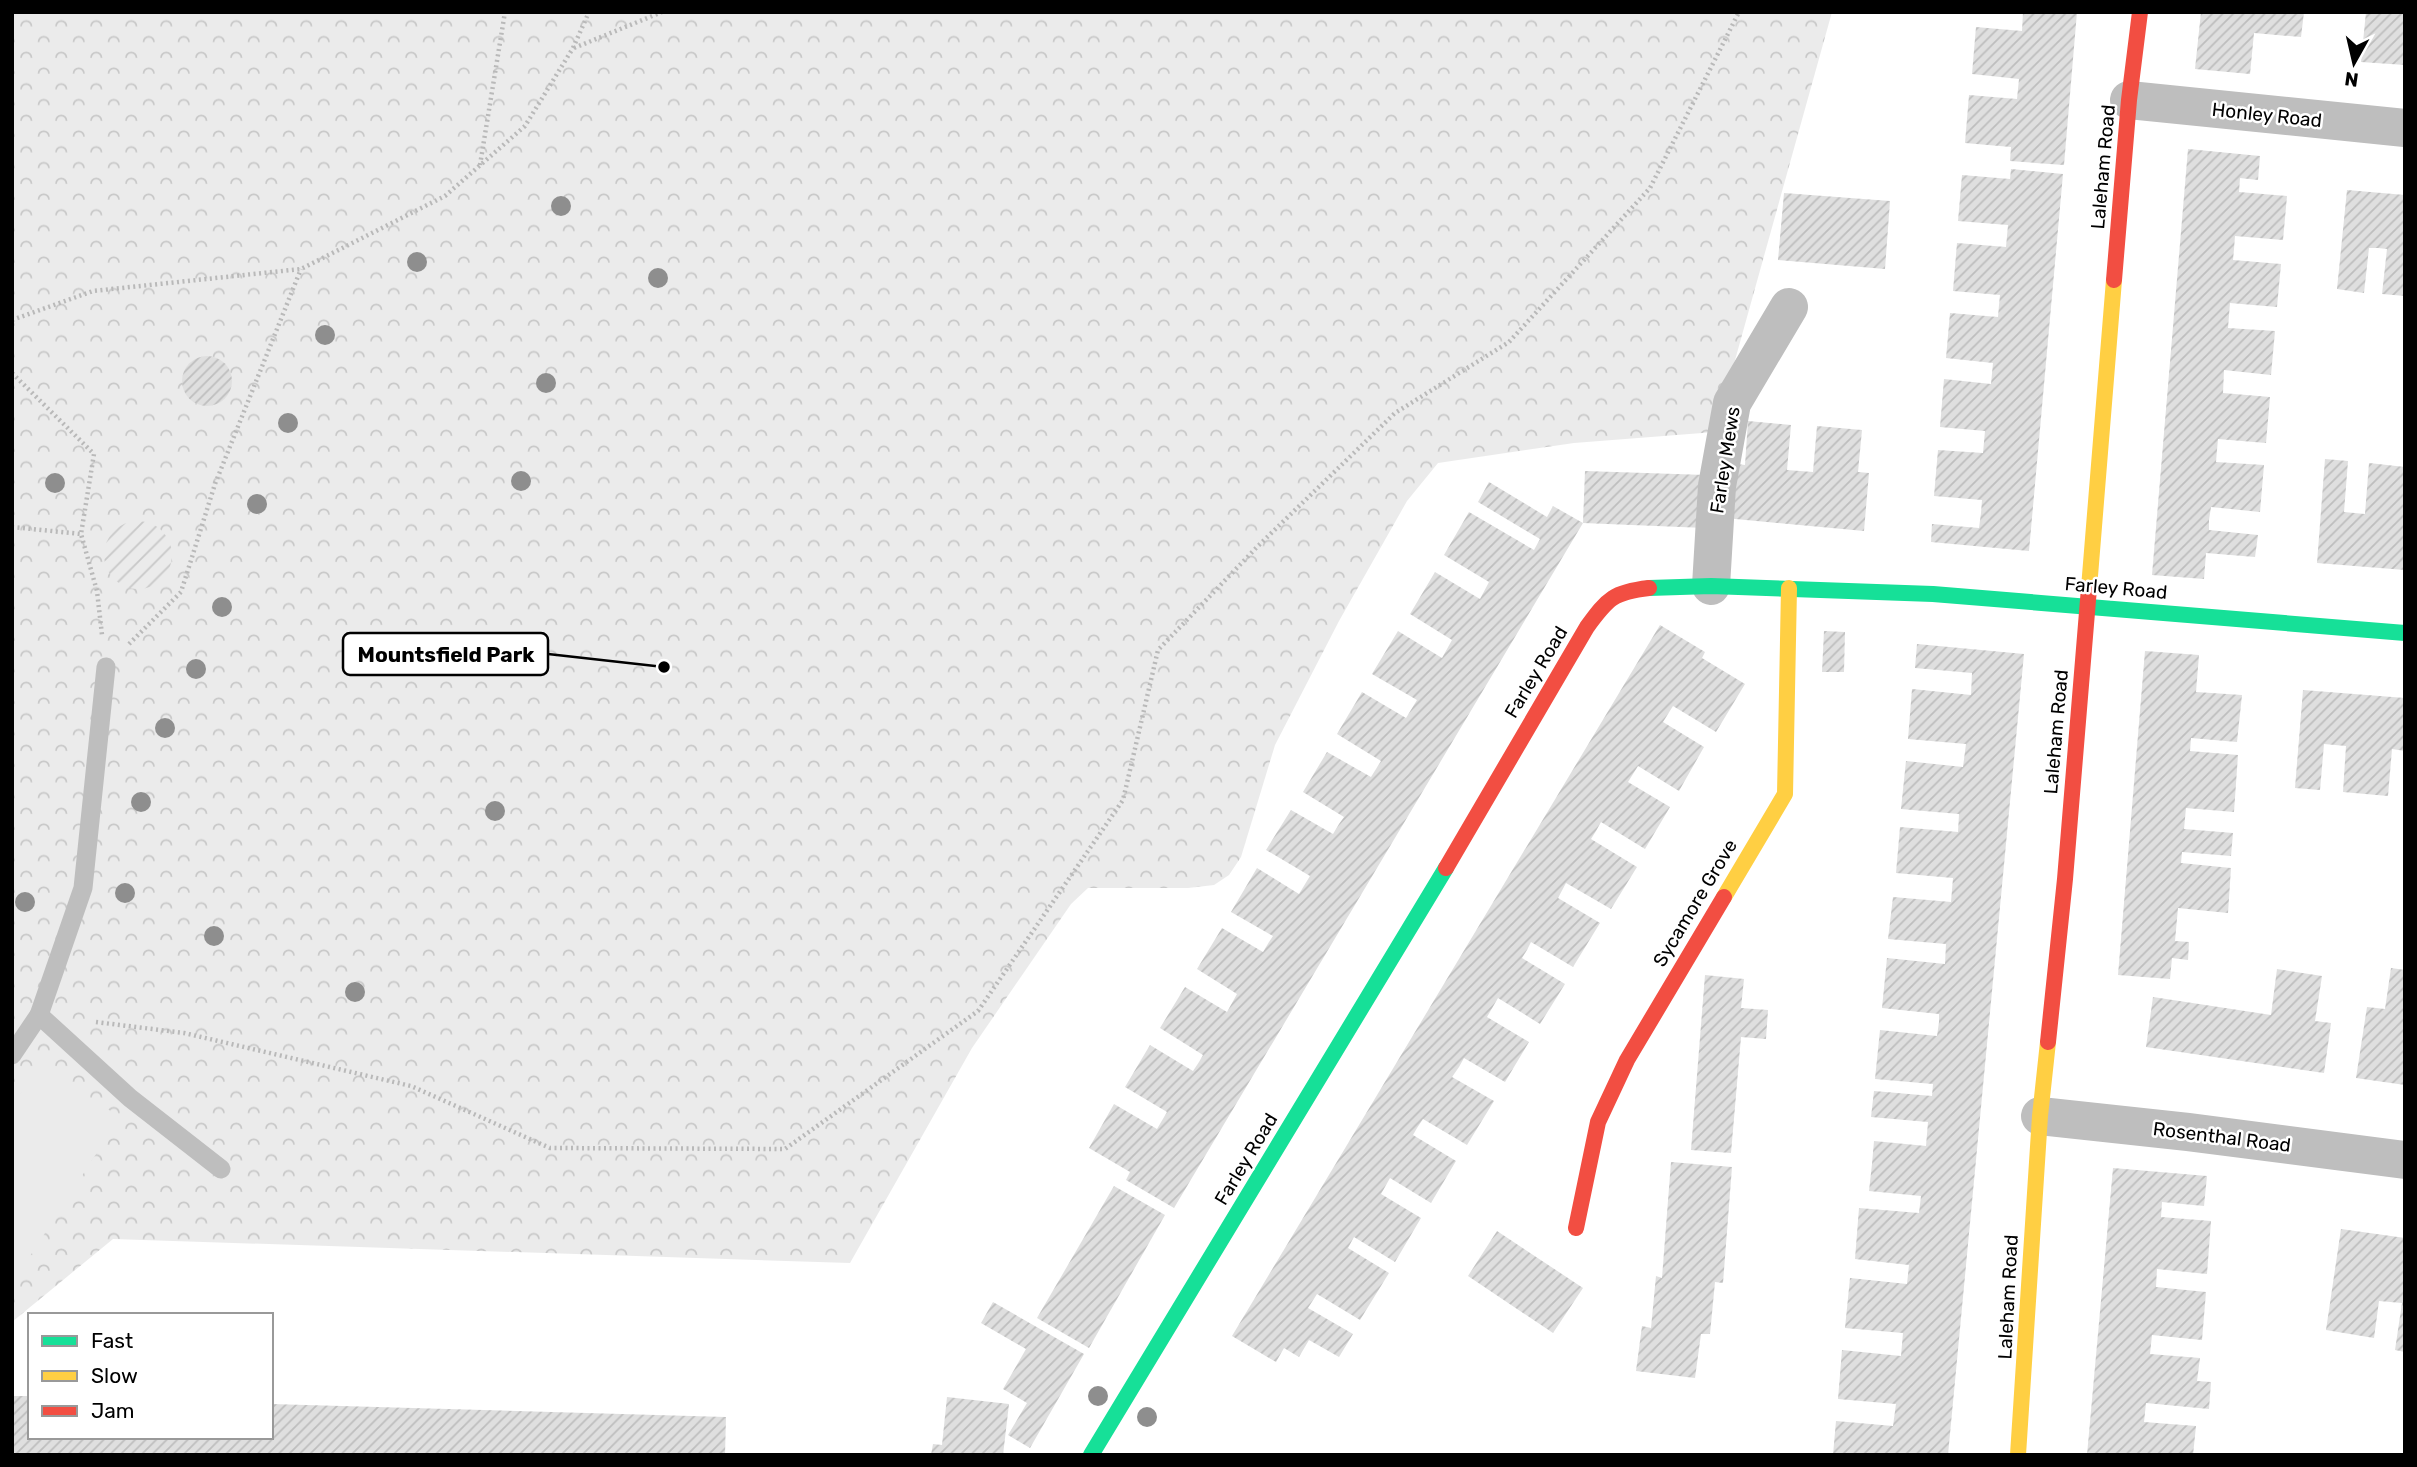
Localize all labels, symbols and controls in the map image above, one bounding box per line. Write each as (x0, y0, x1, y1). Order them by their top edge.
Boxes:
north arrow (2319, 28, 2389, 98)
text: N (2343, 67, 2360, 92)
street label: Honley Road (2211, 98, 2323, 132)
street label: Laleham Road (2086, 104, 2120, 230)
street label: Farley Mews (1705, 405, 1745, 515)
street label: Farley Road (2064, 572, 2168, 604)
street label: Farley Road (1500, 622, 1572, 722)
callout: Mountsfield Park (343, 633, 548, 675)
text: Mountsfield Park (358, 642, 535, 667)
street label: Laleham Road (2039, 669, 2073, 795)
street label: Sycamore Grove (1648, 835, 1742, 971)
street label: Farley Road (1210, 1109, 1282, 1209)
street label: Rosenthal Road (2152, 1117, 2292, 1157)
street label: Laleham Road (1993, 1234, 2023, 1360)
legend (28, 1313, 273, 1439)
text: Fast (91, 1328, 133, 1353)
text: Slow (91, 1363, 138, 1388)
text: Jam (91, 1398, 135, 1423)

